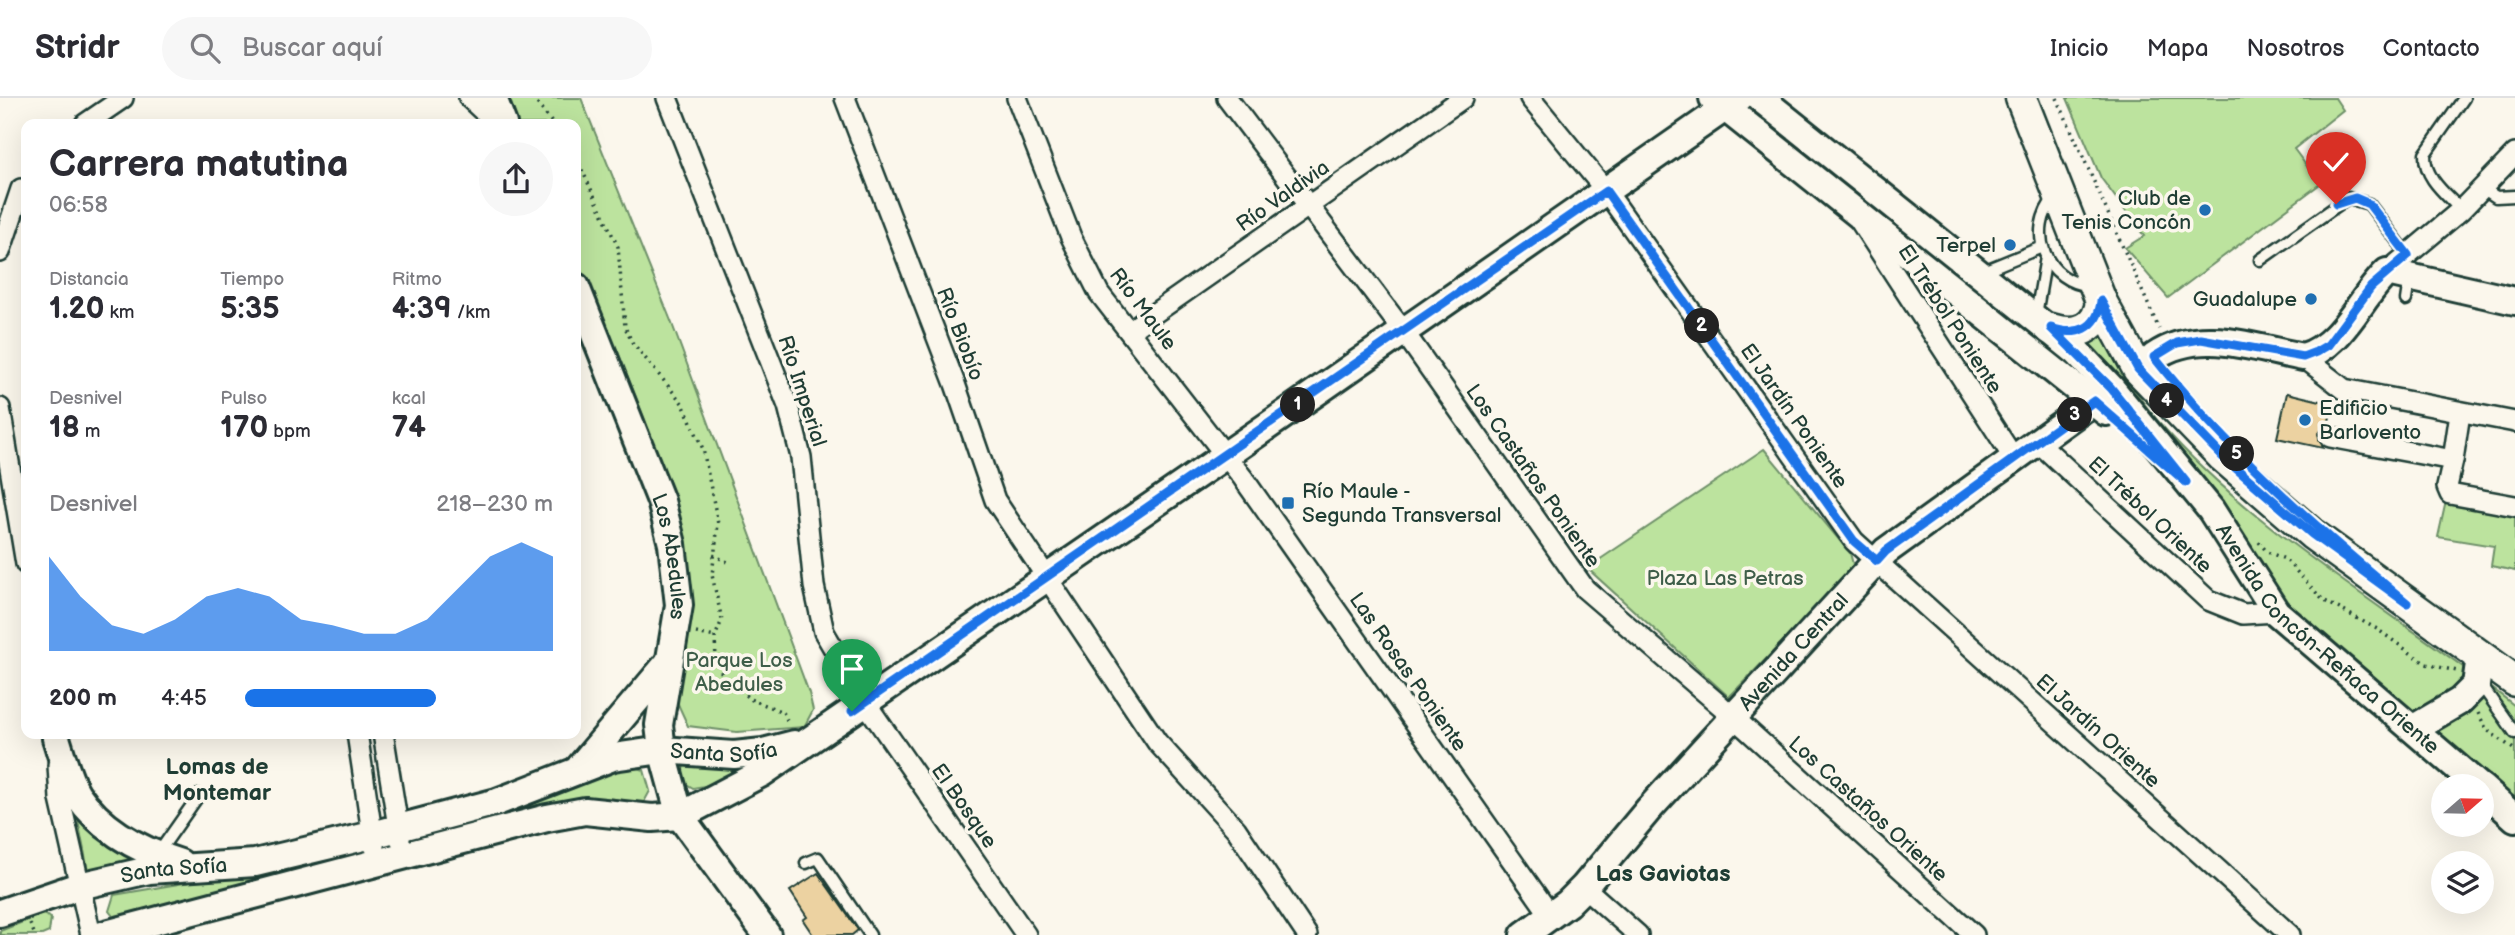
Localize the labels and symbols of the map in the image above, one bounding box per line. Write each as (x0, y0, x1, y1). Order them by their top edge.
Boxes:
pin (2306, 132, 2366, 204)
street label: Río Valdivia (1232, 155, 1334, 237)
place label: Club de Tenis Concón (2062, 186, 2191, 235)
marker: Club de Tenis Concón (2197, 202, 2213, 218)
place label: Terpel (1936, 233, 1996, 258)
marker: Terpel (2002, 237, 2018, 253)
street label: El Trébol Poniente (1892, 240, 2008, 398)
street label: Río Maule (1104, 263, 1182, 355)
street label: Río Biobío (931, 284, 989, 384)
place label: Guadalupe (2193, 287, 2297, 312)
marker: Guadalupe (2303, 291, 2319, 307)
pin: 2 (1684, 308, 1720, 344)
street label: Río Imperial (772, 332, 832, 450)
street label: El Jardín Poniente (1735, 339, 1853, 493)
street label: Los Castaños Poniente (1460, 380, 1606, 572)
pin: 4 (2150, 384, 2184, 418)
pin: 1 (1280, 388, 1316, 422)
place label: Edificio Barlovento (2319, 396, 2421, 445)
pin: 3 (2058, 398, 2092, 432)
marker: Edificio Barlovento (2297, 412, 2313, 428)
pin: 5 (2220, 436, 2254, 472)
street label: El Trébol Oriente (2083, 451, 2217, 579)
place label: Río Maule - Segunda Transversal (1302, 479, 1501, 528)
street label: Los Abedules (647, 490, 692, 622)
marker: Río Maule - Segunda Transversal (1280, 495, 1296, 511)
street label: Avenida Concón-Reñaca Oriente (2211, 519, 2445, 759)
park label: Plaza Las Petras (1646, 566, 1804, 591)
street label: Las Rosas Poniente (1344, 588, 1472, 756)
street label: Avenida Central (1733, 588, 1853, 716)
pin (822, 639, 882, 711)
park label: Parque Los Abedules (685, 648, 793, 697)
street label: El Jardín Oriente (2031, 669, 2165, 793)
street label: Los Castaños Oriente (1783, 731, 1953, 887)
street label: Santa Sofía (669, 736, 780, 768)
district label: Lomas de Montemar (163, 753, 272, 807)
street label: El Bosque (926, 759, 1002, 853)
north arrow (2431, 774, 2494, 836)
street label: Santa Sofía (118, 852, 228, 889)
district label: Las Gaviotas (1595, 860, 1731, 888)

